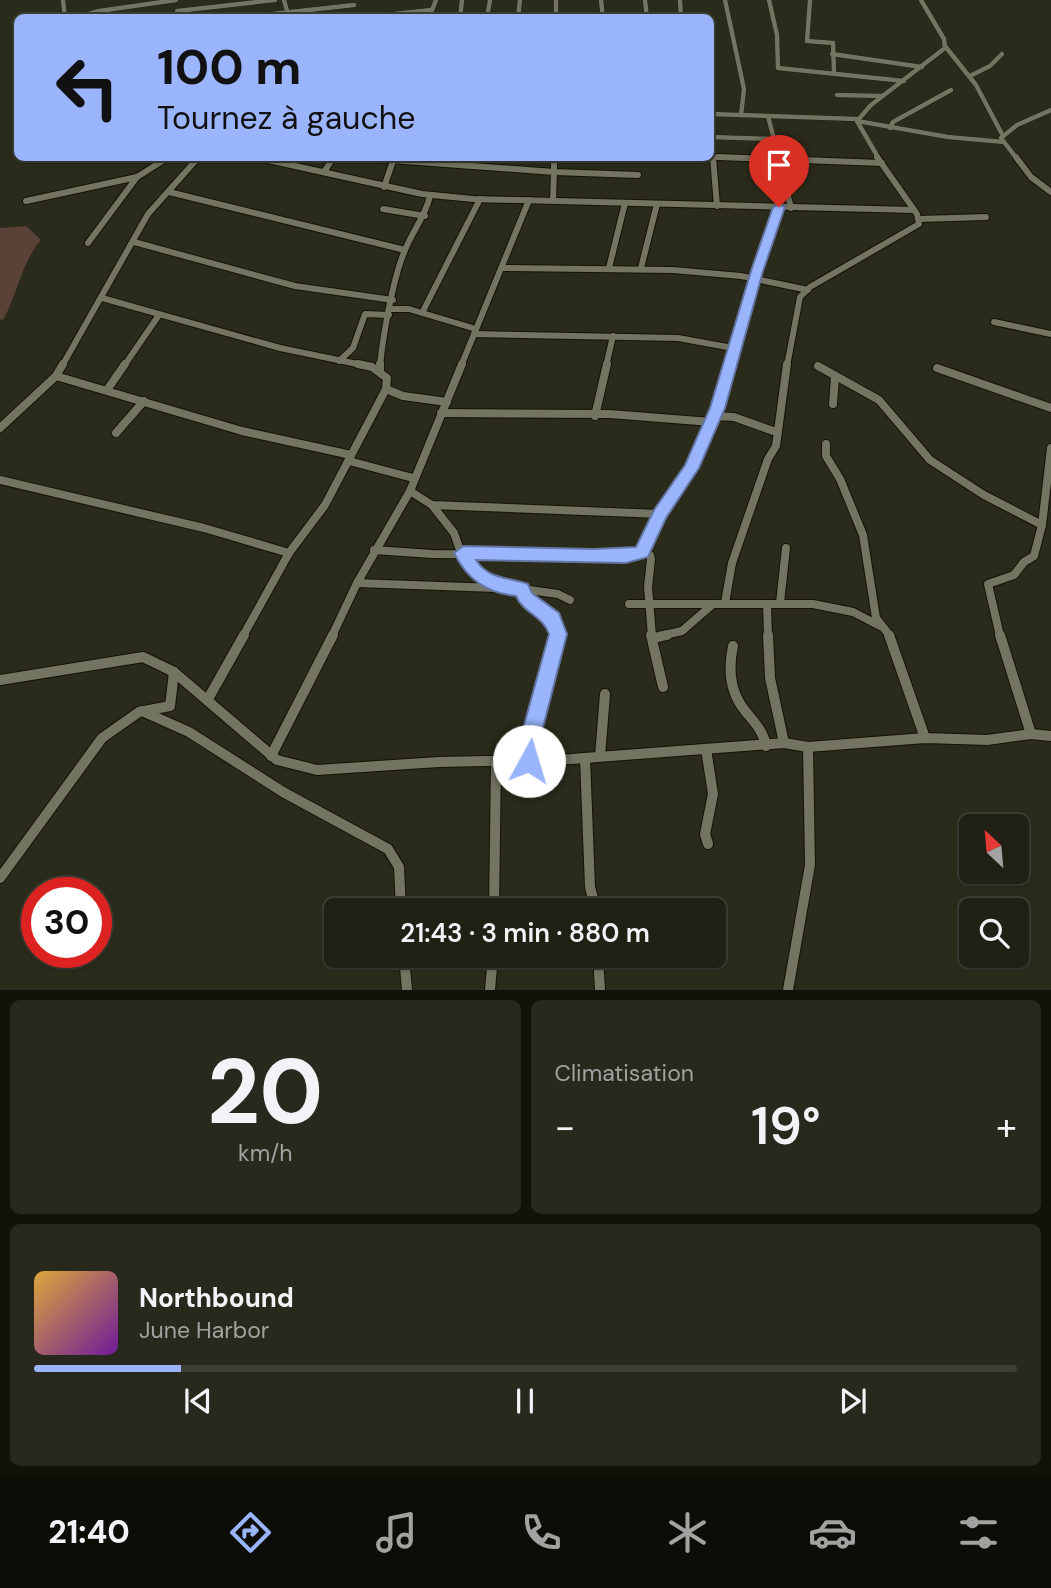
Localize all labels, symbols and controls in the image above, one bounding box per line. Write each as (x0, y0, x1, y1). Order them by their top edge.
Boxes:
text: 100 m (157, 35, 301, 99)
icon: left (42, 42, 133, 133)
text: Tournez à gauche (157, 97, 415, 139)
pin (749, 135, 809, 207)
icon: arrive (760, 146, 798, 184)
position arrow (492, 724, 566, 798)
north arrow (959, 814, 1029, 884)
map controls (959, 814, 1029, 968)
speed limit sign: 30 (21, 877, 112, 968)
button: search (959, 898, 1029, 968)
text: 21:43 · 3 min · 880 m (400, 916, 650, 950)
text: 20 (207, 1033, 323, 1151)
text: Climatisation (555, 1058, 694, 1088)
text: 19° (751, 1092, 821, 1160)
text: − (555, 1102, 575, 1152)
text: + (996, 1102, 1017, 1152)
text: km/h (238, 1138, 292, 1168)
text: Northbound (139, 1281, 294, 1315)
text: June Harbor (139, 1315, 269, 1345)
icon: previous (179, 1382, 217, 1420)
icon: pause (506, 1382, 544, 1420)
icon: next (834, 1382, 872, 1420)
icon: directions (226, 1508, 275, 1557)
icon: music (372, 1508, 421, 1557)
icon: phone (517, 1508, 566, 1557)
icon: climate (663, 1508, 712, 1557)
icon: car (808, 1508, 857, 1557)
icon: filters (954, 1508, 1003, 1557)
text: 21:40 (48, 1511, 130, 1553)

